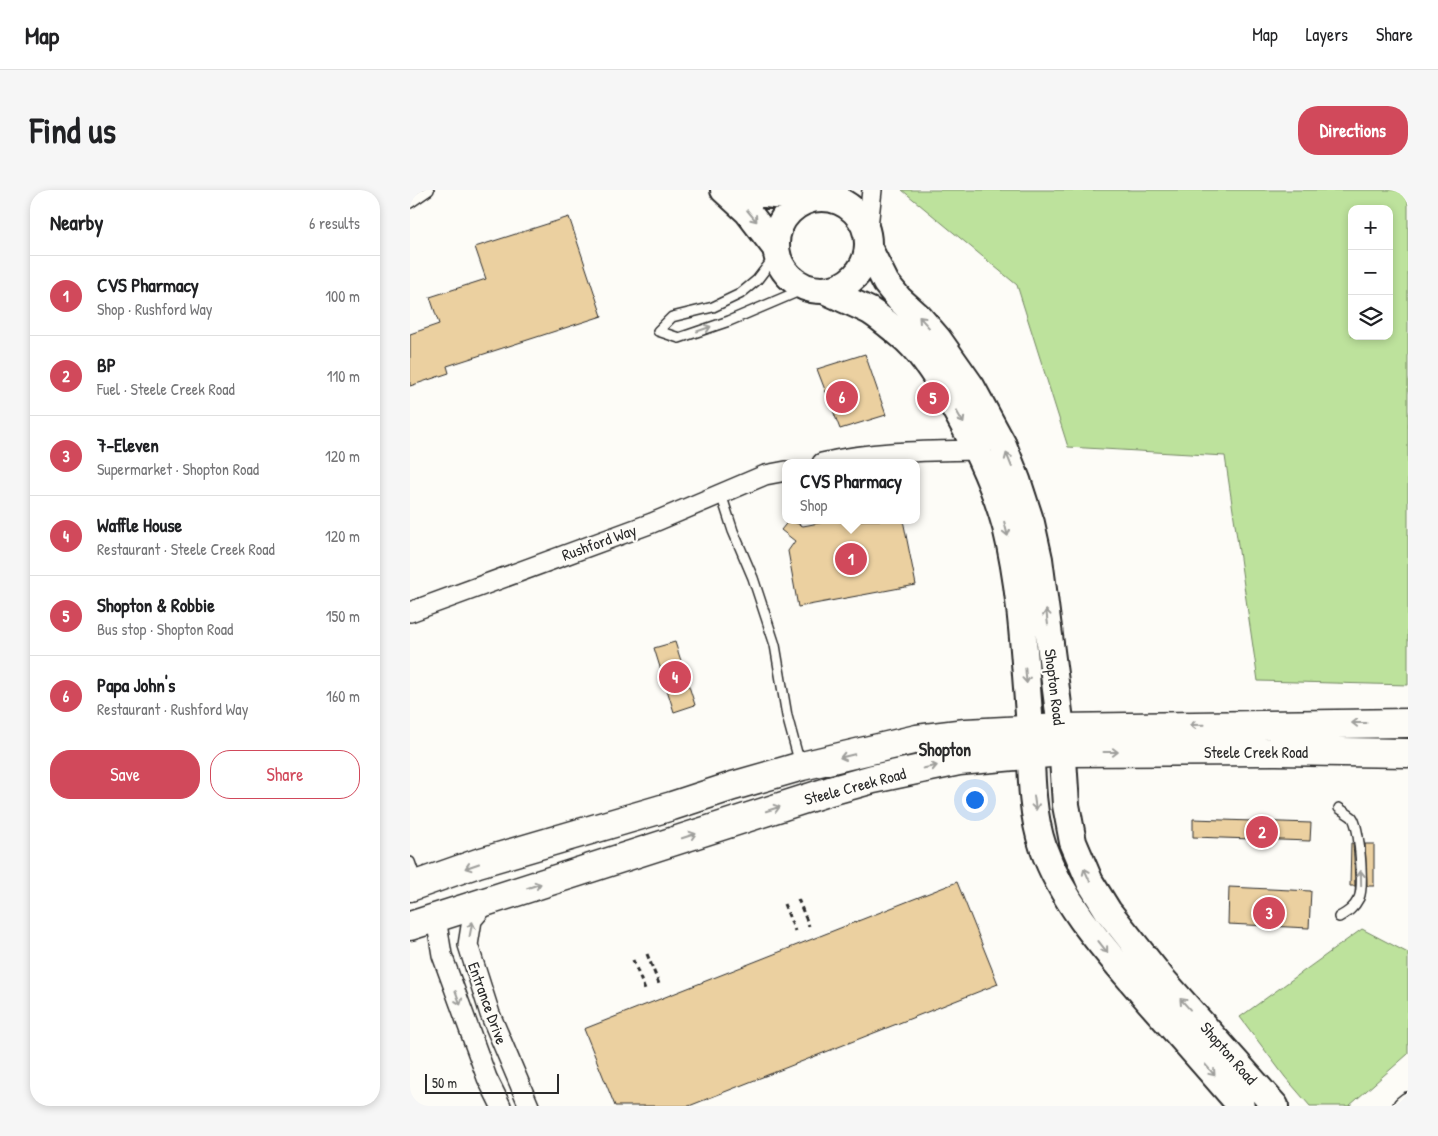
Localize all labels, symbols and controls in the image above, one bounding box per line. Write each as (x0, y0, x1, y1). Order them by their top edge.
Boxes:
text: Map (25, 19, 59, 51)
text: Map (1252, 22, 1278, 47)
text: Layers (1306, 22, 1348, 47)
text: Share (1376, 22, 1413, 47)
button: Directions (1298, 106, 1408, 155)
text: Find us (30, 107, 116, 154)
map controls (1348, 205, 1393, 340)
button: + (1348, 205, 1393, 250)
text: Nearby (50, 208, 103, 237)
one-way arrow (746, 210, 757, 223)
text: 6 results (309, 212, 360, 234)
button: − (1348, 250, 1393, 295)
text: CVS Pharmacy (97, 272, 199, 298)
text: 1 (63, 285, 69, 307)
text: 100 m (325, 285, 360, 307)
button: layers (1348, 295, 1393, 340)
text: Shop · Rushford Way (97, 298, 213, 320)
one-way arrow (918, 316, 929, 329)
one-way arrow (696, 324, 712, 334)
text: BP (97, 352, 116, 378)
text: 2 (62, 365, 70, 387)
text: 110 m (327, 365, 360, 387)
text: Fuel · Steele Creek Road (97, 378, 235, 400)
pin: 6 (826, 378, 858, 416)
pin: 5 (917, 379, 949, 417)
one-way arrow (955, 410, 965, 425)
text: 7-Eleven (97, 432, 159, 458)
text: 3 (62, 445, 70, 467)
text: 120 m (325, 445, 360, 467)
one-way arrow (1003, 452, 1012, 467)
text: Supermarket · Shopton Road (97, 458, 259, 480)
popup (782, 459, 920, 524)
text: CVS Pharmacy (800, 468, 902, 494)
text: Shop (800, 494, 827, 516)
text: Waffle House (97, 512, 182, 538)
street label: Rushford Way (559, 518, 639, 566)
one-way arrow (1001, 521, 1011, 537)
text: 4 (63, 525, 69, 547)
text: 120 m (325, 525, 360, 547)
text: Restaurant · Steele Creek Road (97, 538, 275, 560)
pin: 1 (835, 540, 867, 578)
text: Shopton & Robbie (97, 592, 215, 618)
text: 5 (63, 605, 69, 627)
text: 150 m (326, 605, 360, 627)
one-way arrow (1041, 609, 1051, 625)
text: Bus stop · Shopton Road (97, 618, 233, 640)
street label: Shopton Road (1039, 648, 1071, 726)
pin: 4 (659, 658, 691, 696)
one-way arrow (1021, 668, 1030, 684)
text: Papa John's (97, 672, 175, 698)
text: 6 (63, 685, 69, 707)
text: 160 m (326, 685, 360, 707)
text: Restaurant · Rushford Way (97, 698, 248, 720)
one-way arrow (1352, 718, 1368, 728)
one-way arrow (1189, 720, 1206, 730)
district label: Shopton (919, 737, 971, 763)
street label: Steele Creek Road (1204, 741, 1308, 763)
one-way arrow (1102, 747, 1119, 757)
button: Save (50, 750, 200, 799)
button: Share (210, 750, 360, 799)
one-way arrow (840, 752, 856, 761)
street label: Steele Creek Road (802, 762, 908, 810)
one-way arrow (922, 762, 938, 771)
your location (962, 787, 988, 813)
one-way arrow (1030, 795, 1040, 811)
one-way arrow (765, 803, 781, 813)
pin: 2 (1246, 813, 1278, 851)
one-way arrow (681, 831, 696, 840)
one-way arrow (464, 861, 480, 871)
one-way arrow (1081, 868, 1091, 883)
one-way arrow (1356, 870, 1365, 886)
one-way arrow (526, 881, 542, 890)
pin: 3 (1253, 894, 1285, 932)
one-way arrow (466, 921, 476, 937)
one-way arrow (1098, 940, 1109, 953)
street label: Entrance Drive (463, 959, 513, 1048)
one-way arrow (454, 990, 463, 1005)
one-way arrow (1179, 997, 1191, 1010)
street label: Shopton Road (1196, 1017, 1262, 1089)
one-way arrow (1204, 1063, 1215, 1076)
scale bar (425, 1071, 559, 1094)
text: 50 m (432, 1073, 457, 1092)

